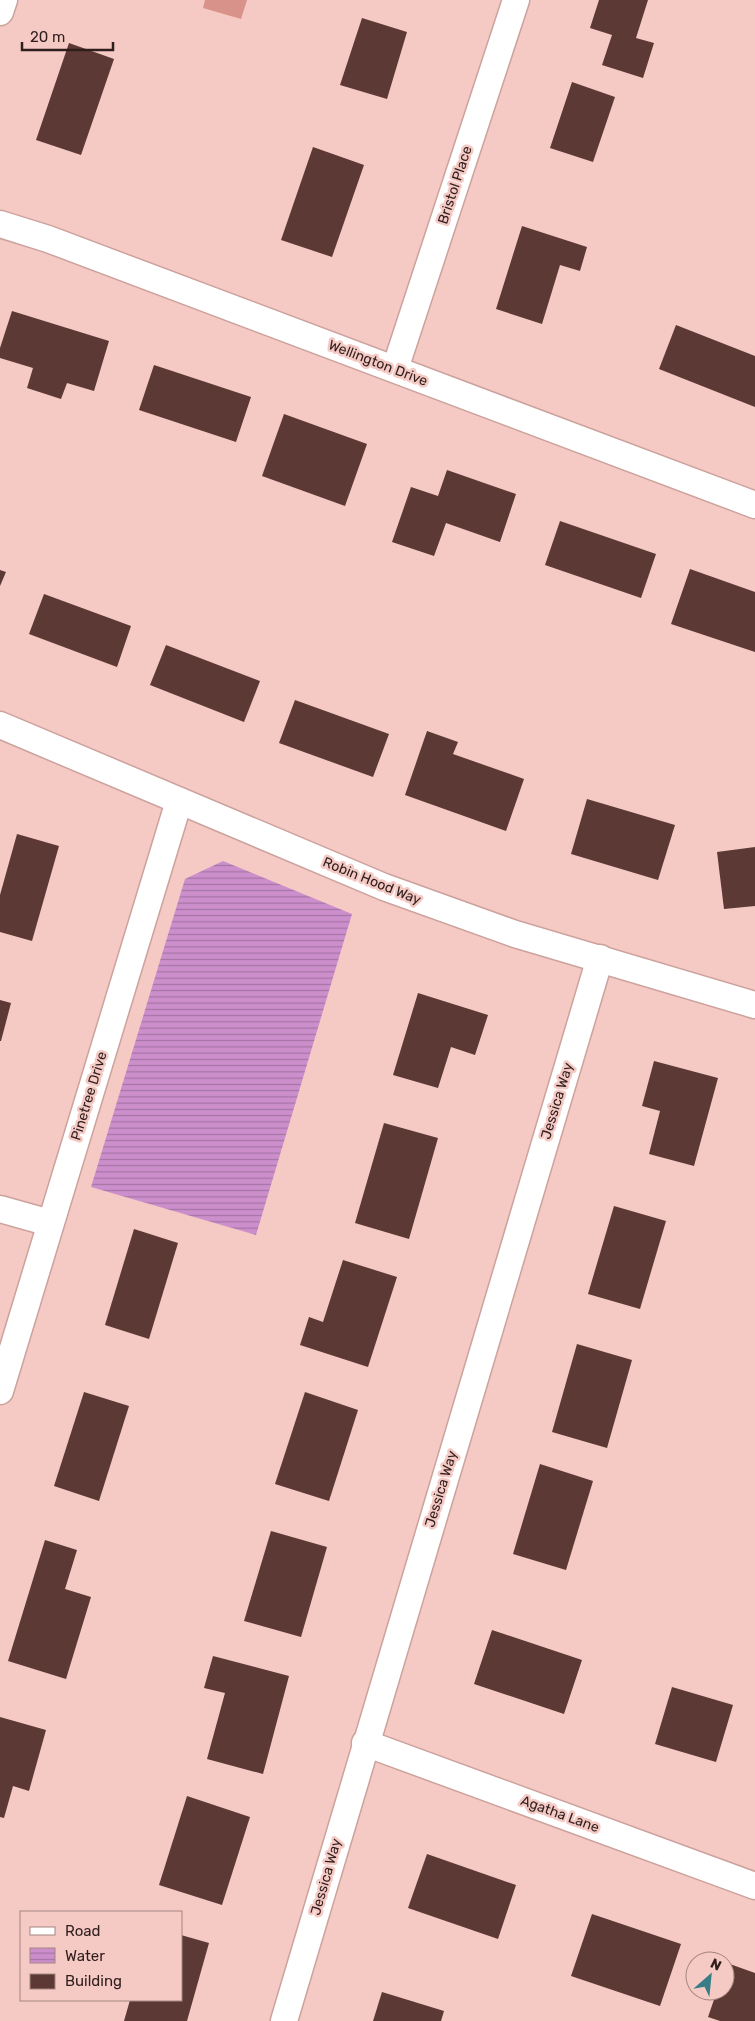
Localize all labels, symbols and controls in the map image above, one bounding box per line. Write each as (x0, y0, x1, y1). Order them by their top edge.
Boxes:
scale bar (22, 20, 114, 52)
text: 20 m (30, 28, 65, 46)
street label: Bristol Place (434, 144, 476, 226)
street label: Wellington Drive (326, 336, 430, 390)
street label: Robin Hood Way (320, 854, 424, 909)
street label: Pinetree Drive (67, 1049, 111, 1143)
street label: Jessica Way (537, 1060, 577, 1141)
street label: Jessica Way (421, 1448, 461, 1529)
street label: Agatha Lane (518, 1792, 602, 1836)
street label: Jessica Way (307, 1836, 345, 1917)
legend (20, 1911, 182, 2001)
text: Road (65, 1922, 101, 1940)
text: Water (65, 1947, 105, 1965)
north arrow (685, 1951, 735, 2001)
text: N (707, 1955, 724, 1975)
text: Building (65, 1972, 122, 1990)

